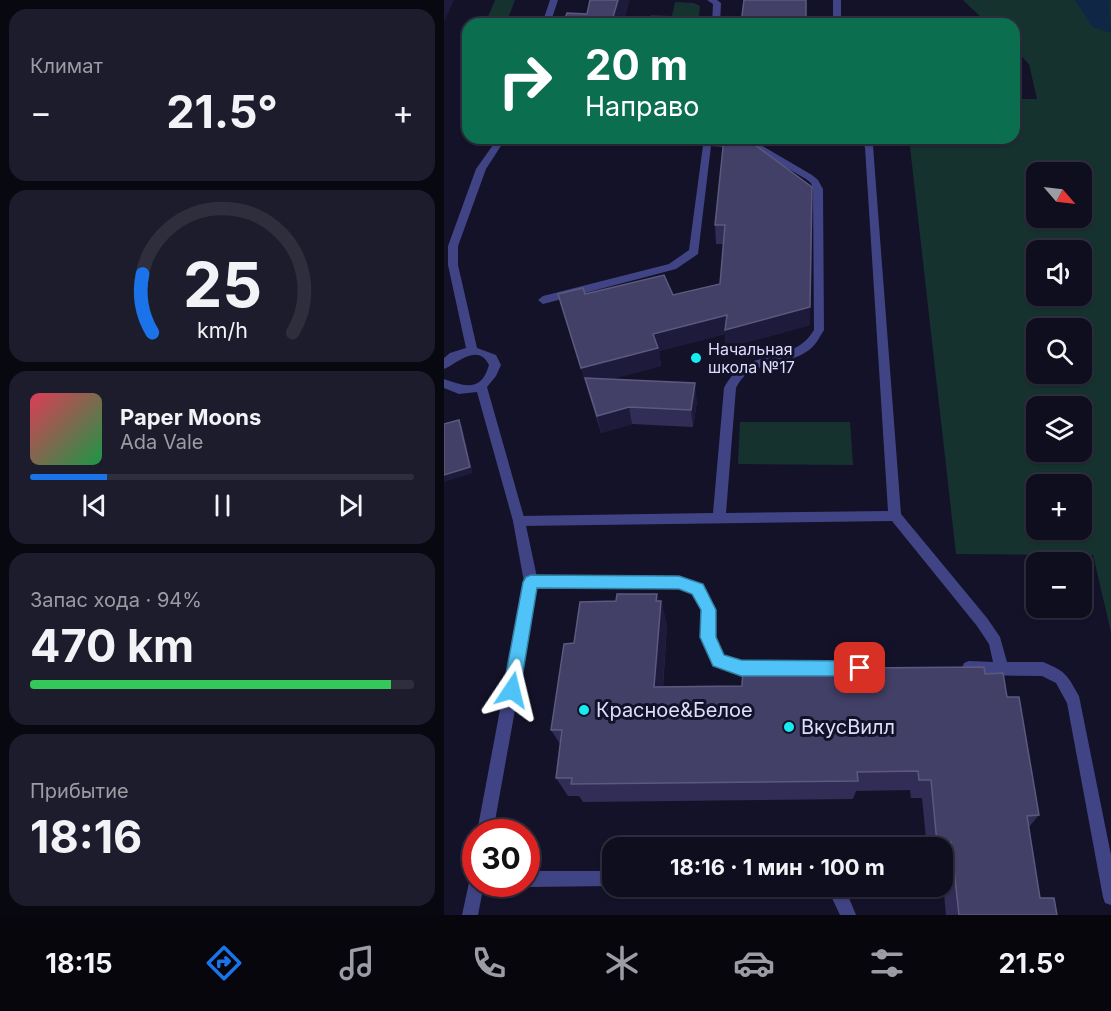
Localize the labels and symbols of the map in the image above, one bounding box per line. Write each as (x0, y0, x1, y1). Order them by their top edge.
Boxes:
north arrow (1026, 162, 1092, 228)
place label: Начальная школа №17 (708, 339, 795, 377)
marker: Начальная школа №17 (689, 351, 703, 365)
pin (834, 642, 885, 693)
position arrow (480, 658, 544, 722)
place label: Красное&Белое (596, 698, 753, 722)
marker: Красное&Белое (577, 703, 591, 717)
place label: ВкусВилл (801, 715, 895, 739)
marker: ВкусВилл (782, 720, 796, 734)
speed limit sign: 30 (462, 819, 540, 897)

